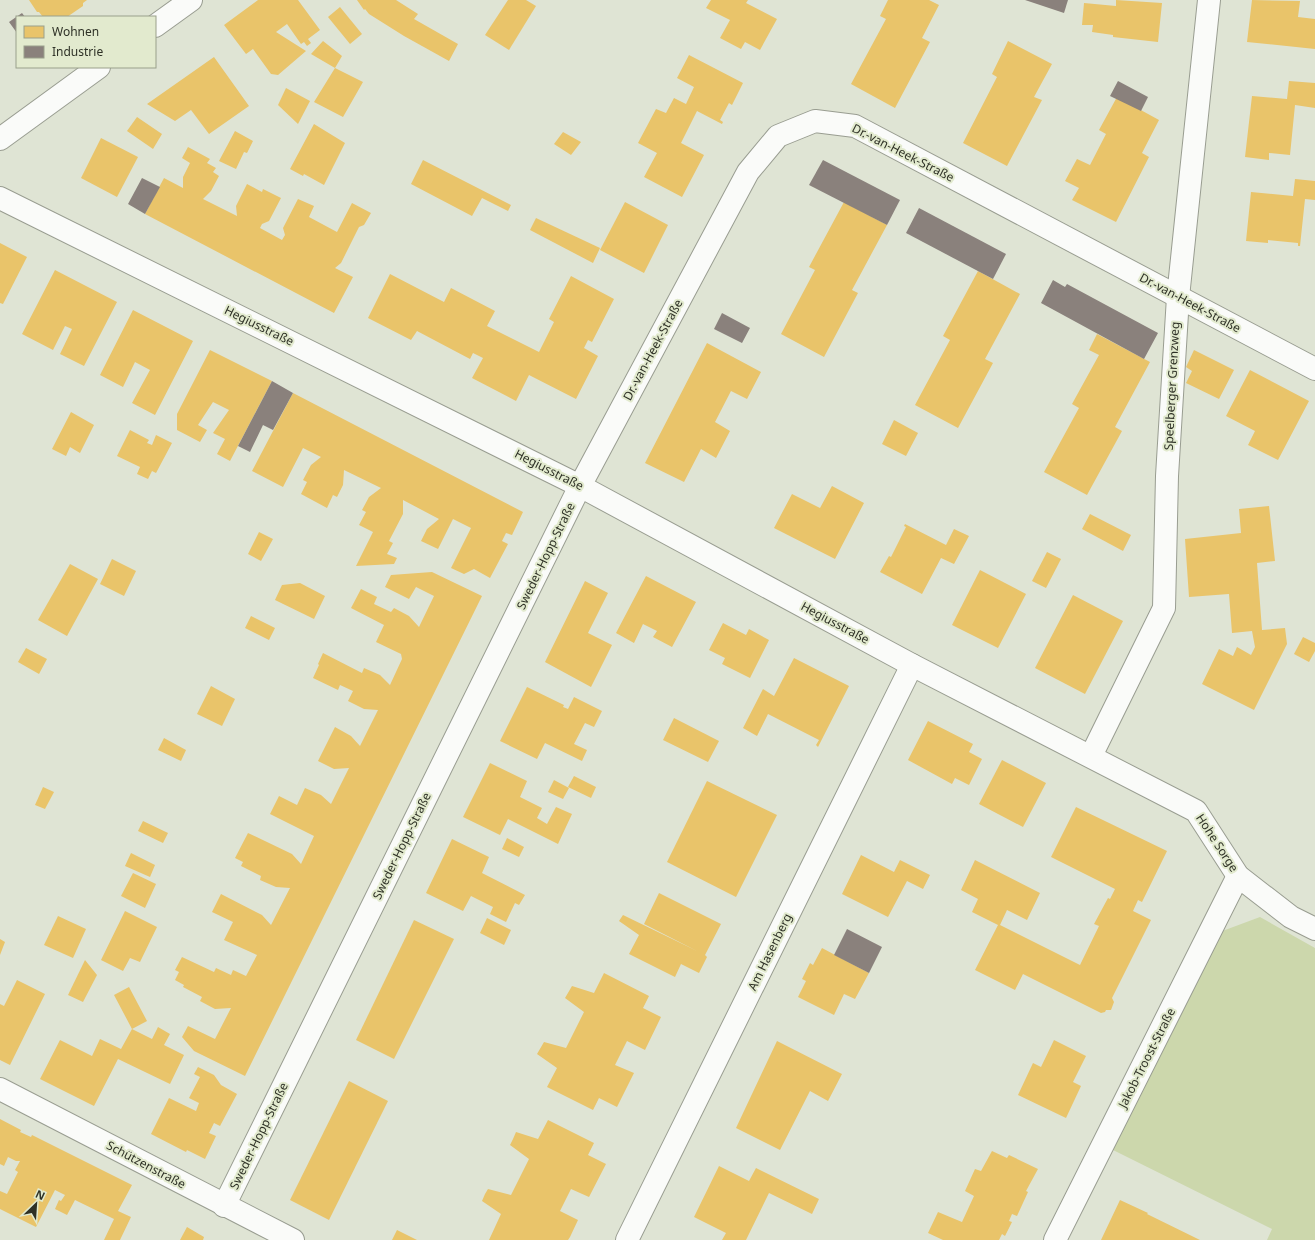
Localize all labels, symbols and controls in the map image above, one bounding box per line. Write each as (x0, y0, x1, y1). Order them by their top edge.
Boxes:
legend (16, 16, 156, 68)
text: Wohnen (52, 23, 99, 40)
text: Industrie (52, 43, 103, 60)
street label: Dr.-van-Heek-Straße (849, 119, 957, 186)
street label: Dr.-van-Heek-Straße (1137, 269, 1244, 337)
street label: Dr.-van-Heek-Straße (619, 296, 687, 403)
street label: Hegiusstraße (222, 301, 297, 350)
street label: Speelberger Grenzweg (1160, 321, 1183, 451)
street label: Hegiusstraße (512, 445, 587, 494)
street label: Sweder-Hopp-Straße (512, 499, 579, 612)
street label: Hegiusstraße (798, 597, 873, 648)
street label: Sweder-Hopp-Straße (368, 789, 435, 902)
street label: Hohe Sorge (1192, 810, 1243, 875)
street label: Am Hasenberg (744, 910, 796, 993)
street label: Jakob-Troost-Straße (1113, 1005, 1179, 1112)
street label: Sweder-Hopp-Straße (225, 1079, 292, 1192)
street label: Schützenstraße (104, 1137, 189, 1193)
north arrow (16, 1184, 56, 1224)
text: N (33, 1186, 48, 1203)

